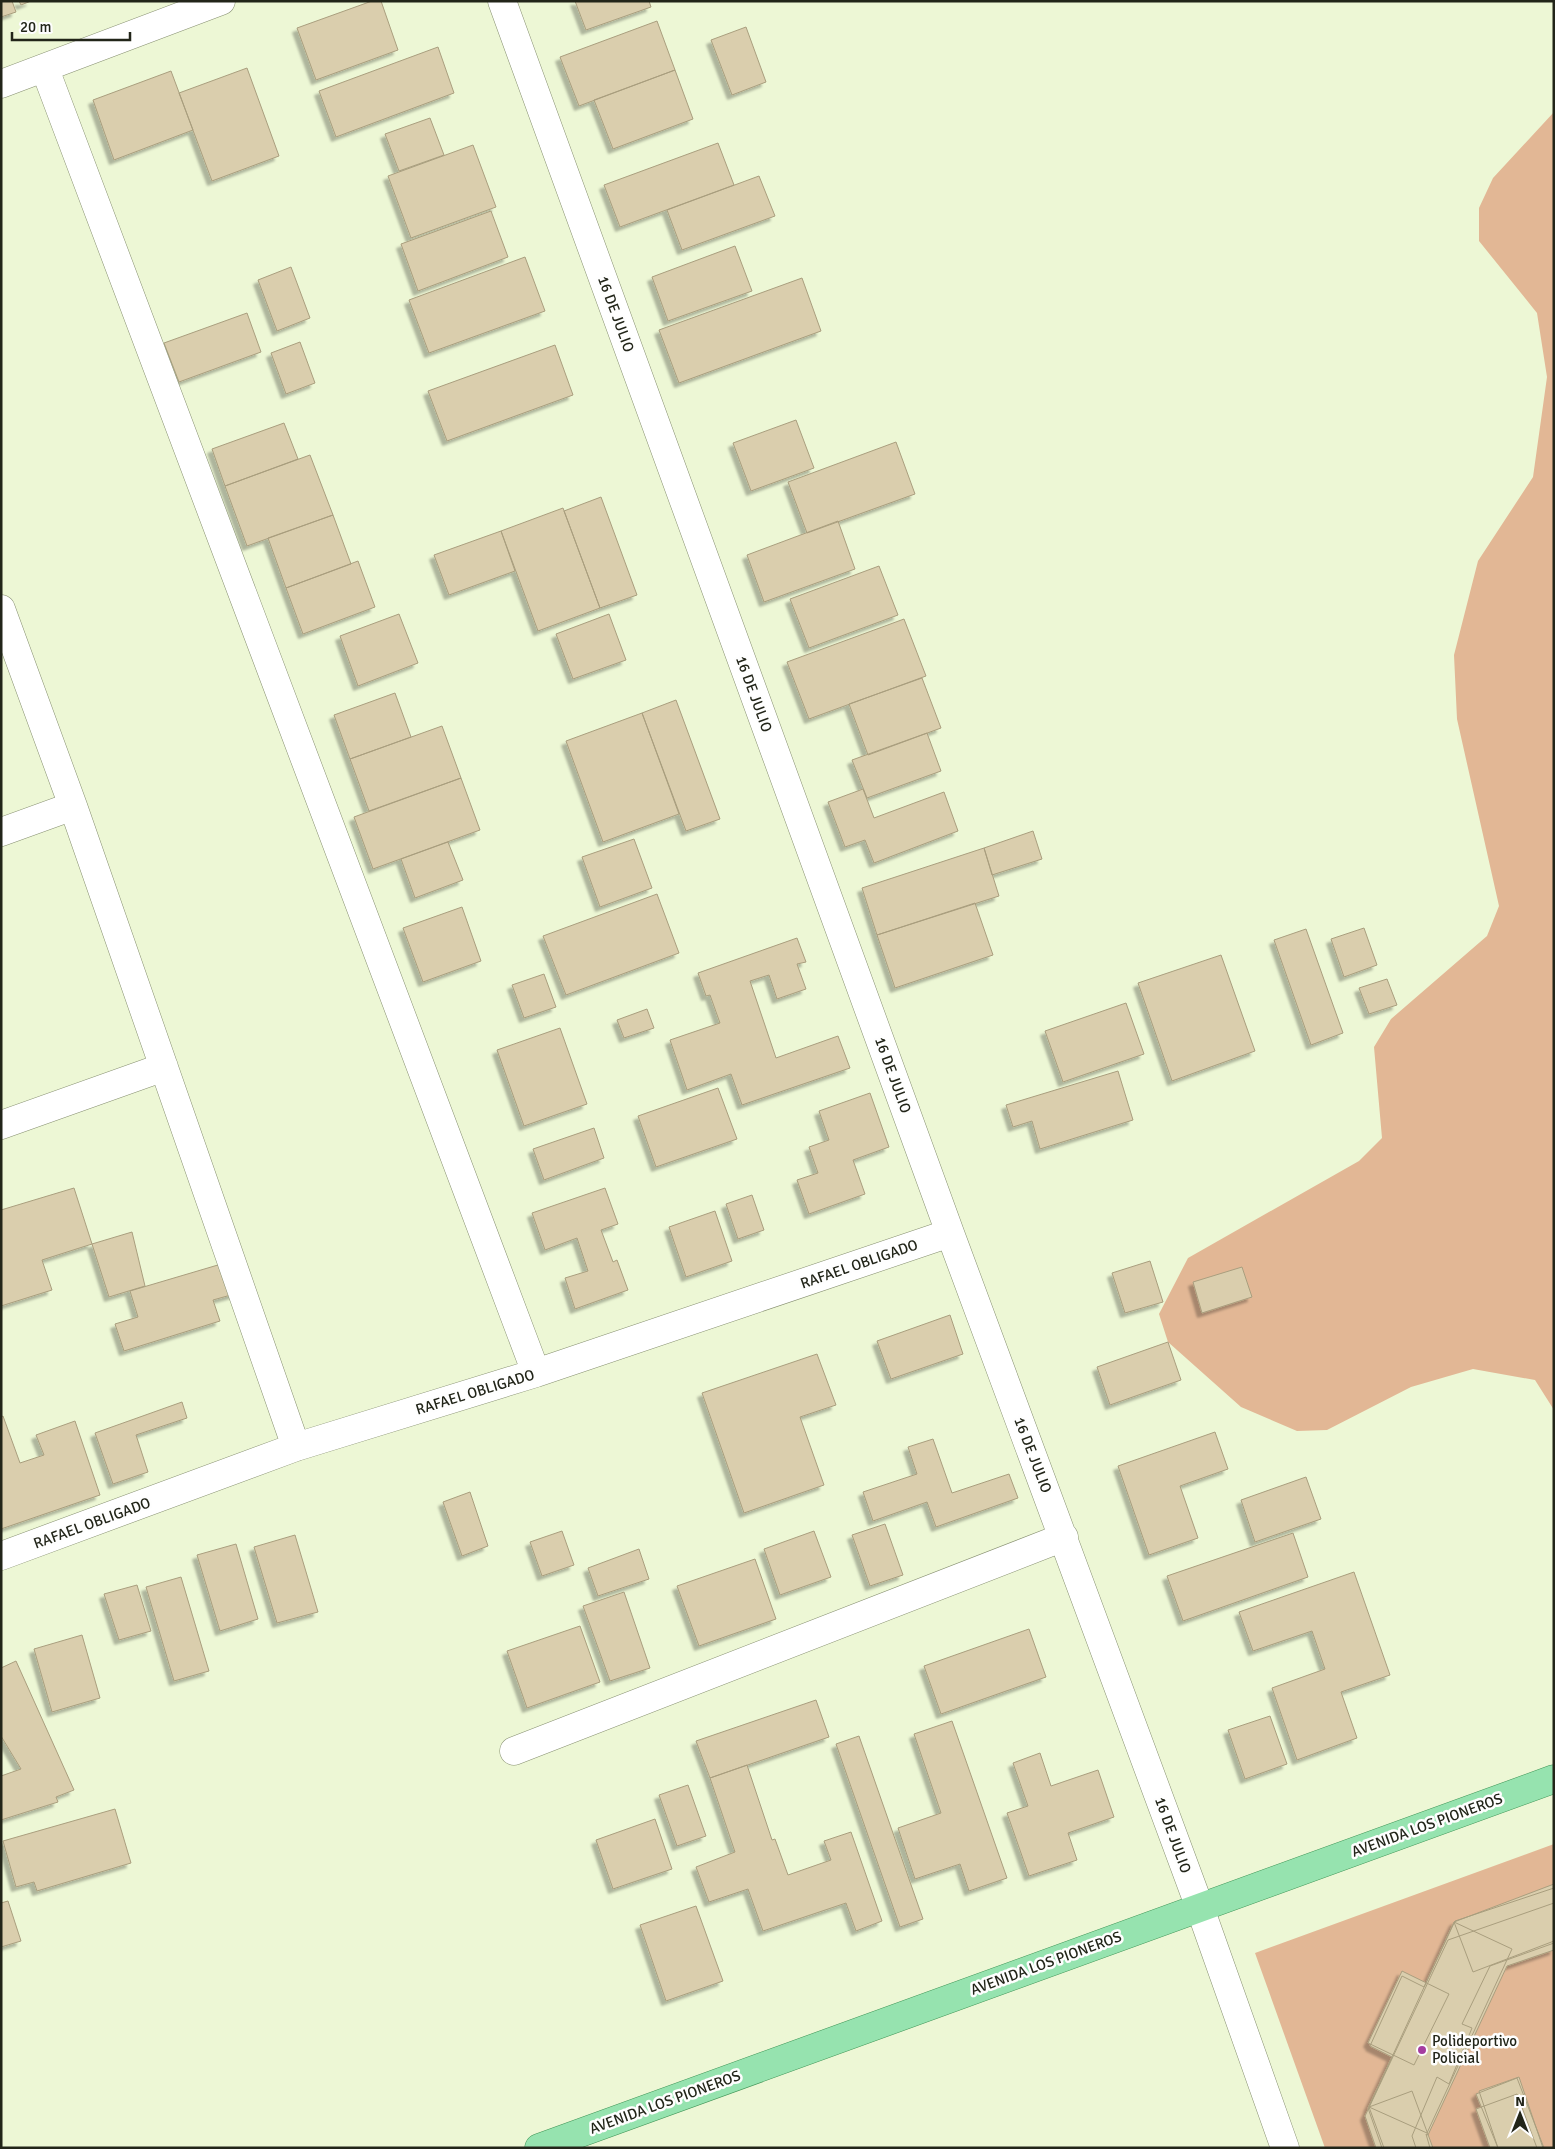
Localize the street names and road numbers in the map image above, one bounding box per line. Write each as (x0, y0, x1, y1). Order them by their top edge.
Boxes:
street label: 16 DE JULIO (594, 273, 638, 355)
street label: 16 DE JULIO (732, 653, 776, 735)
street label: 16 DE JULIO (871, 1034, 915, 1116)
street label: RAFAEL OBLIGADO (798, 1235, 920, 1293)
street label: RAFAEL OBLIGADO (413, 1365, 537, 1419)
street label: 16 DE JULIO (1010, 1415, 1056, 1496)
street label: RAFAEL OBLIGADO (31, 1493, 153, 1553)
street label: AVENIDA LOS PIONEROS (1349, 1789, 1505, 1861)
street label: 16 DE JULIO (1151, 1794, 1195, 1876)
street label: AVENIDA LOS PIONEROS (968, 1927, 1124, 1999)
street label: AVENIDA LOS PIONEROS (587, 2066, 743, 2138)

